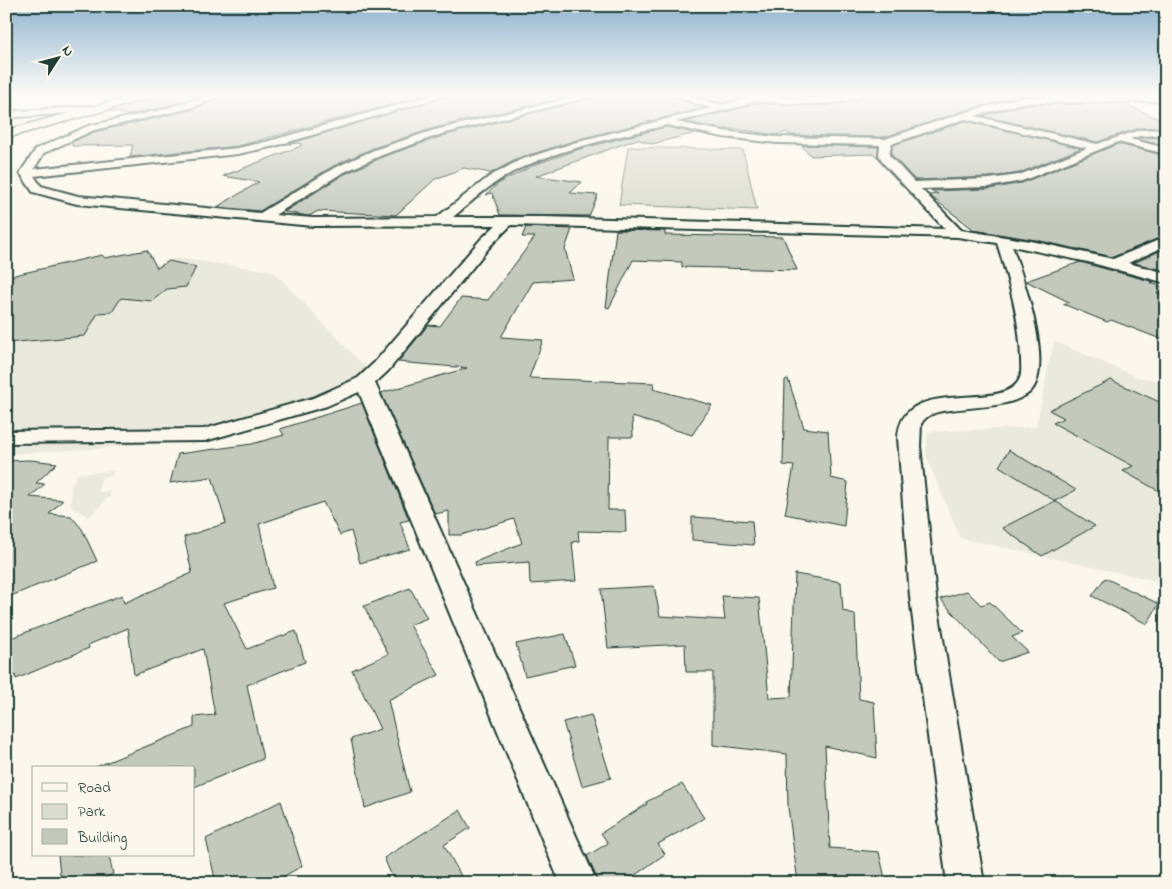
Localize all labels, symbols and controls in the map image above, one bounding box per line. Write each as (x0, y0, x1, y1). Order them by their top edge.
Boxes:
north arrow (32, 32, 82, 82)
text: N (56, 41, 79, 61)
legend (32, 766, 195, 856)
text: Road (78, 777, 111, 799)
text: Park (78, 801, 106, 823)
text: Building (77, 827, 127, 850)

